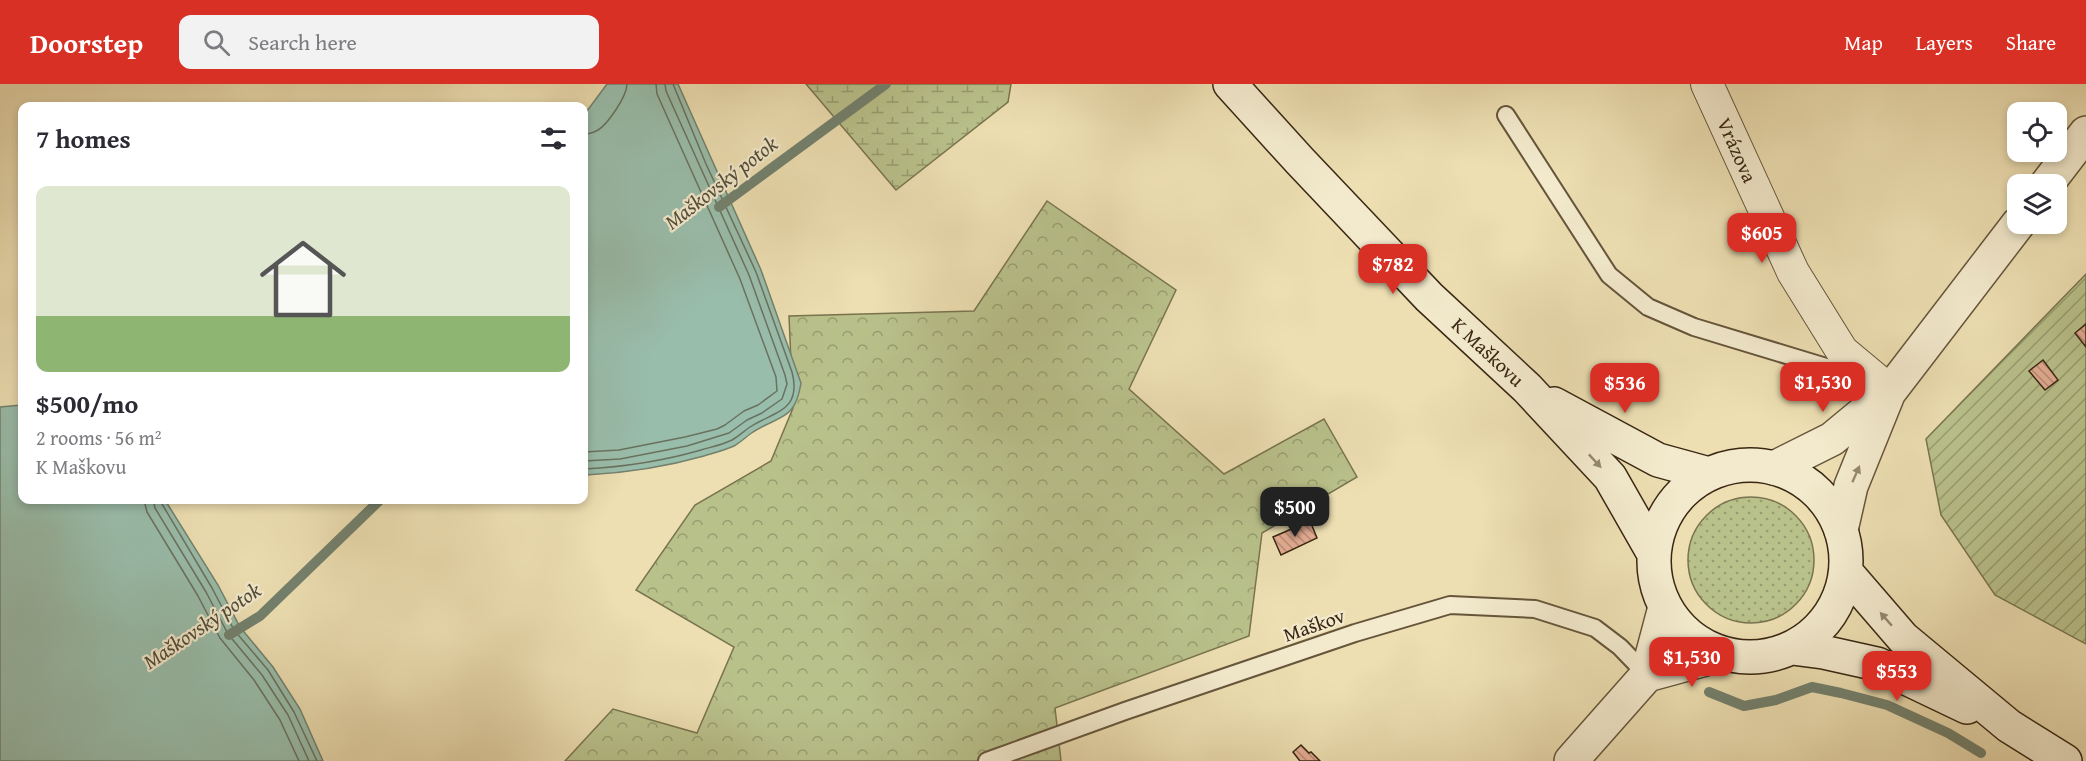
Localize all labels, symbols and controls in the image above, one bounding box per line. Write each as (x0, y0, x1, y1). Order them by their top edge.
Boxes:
search box (179, 15, 599, 69)
text: Doorstep (30, 22, 143, 63)
icon: search (200, 26, 233, 59)
text: Search here (248, 26, 357, 58)
text: Map (1844, 27, 1883, 58)
text: Layers (1916, 27, 1973, 58)
text: Share (2006, 27, 2056, 58)
map controls (2007, 102, 2067, 234)
button: locate (2007, 102, 2067, 162)
street label: Vrázova (1710, 113, 1765, 187)
text: 7 homes (36, 119, 131, 158)
icon: filters (537, 122, 570, 155)
water label: Maškovský potok (657, 128, 784, 237)
button: layers (2007, 174, 2067, 234)
pin: $605 (1726, 213, 1798, 264)
text: $605 (1741, 218, 1783, 247)
icon: home (249, 225, 357, 333)
pin: $782 (1357, 244, 1429, 295)
text: $782 (1372, 249, 1414, 278)
street label: K Maškovu (1445, 310, 1531, 393)
pin: $1,530 (1774, 362, 1872, 413)
pin: $536 (1589, 363, 1661, 414)
text: $1,530 (1794, 367, 1852, 396)
text: $536 (1604, 368, 1646, 397)
text: $500/mo (36, 384, 138, 423)
text: 2 rooms · 56 m² (36, 423, 162, 452)
text: K Maškovu (36, 452, 126, 481)
one-way arrow (1588, 454, 1602, 469)
one-way arrow (1852, 465, 1861, 483)
pin: $500 (1259, 487, 1331, 538)
text: $500 (1274, 492, 1316, 521)
water label: Maškovský potok (137, 574, 267, 677)
street label: Maškov (1279, 600, 1349, 649)
one-way arrow (1879, 611, 1893, 626)
pin: $1,530 (1643, 637, 1741, 688)
text: $1,530 (1663, 642, 1721, 671)
pin: $553 (1861, 651, 1933, 702)
text: $553 (1876, 656, 1918, 685)

